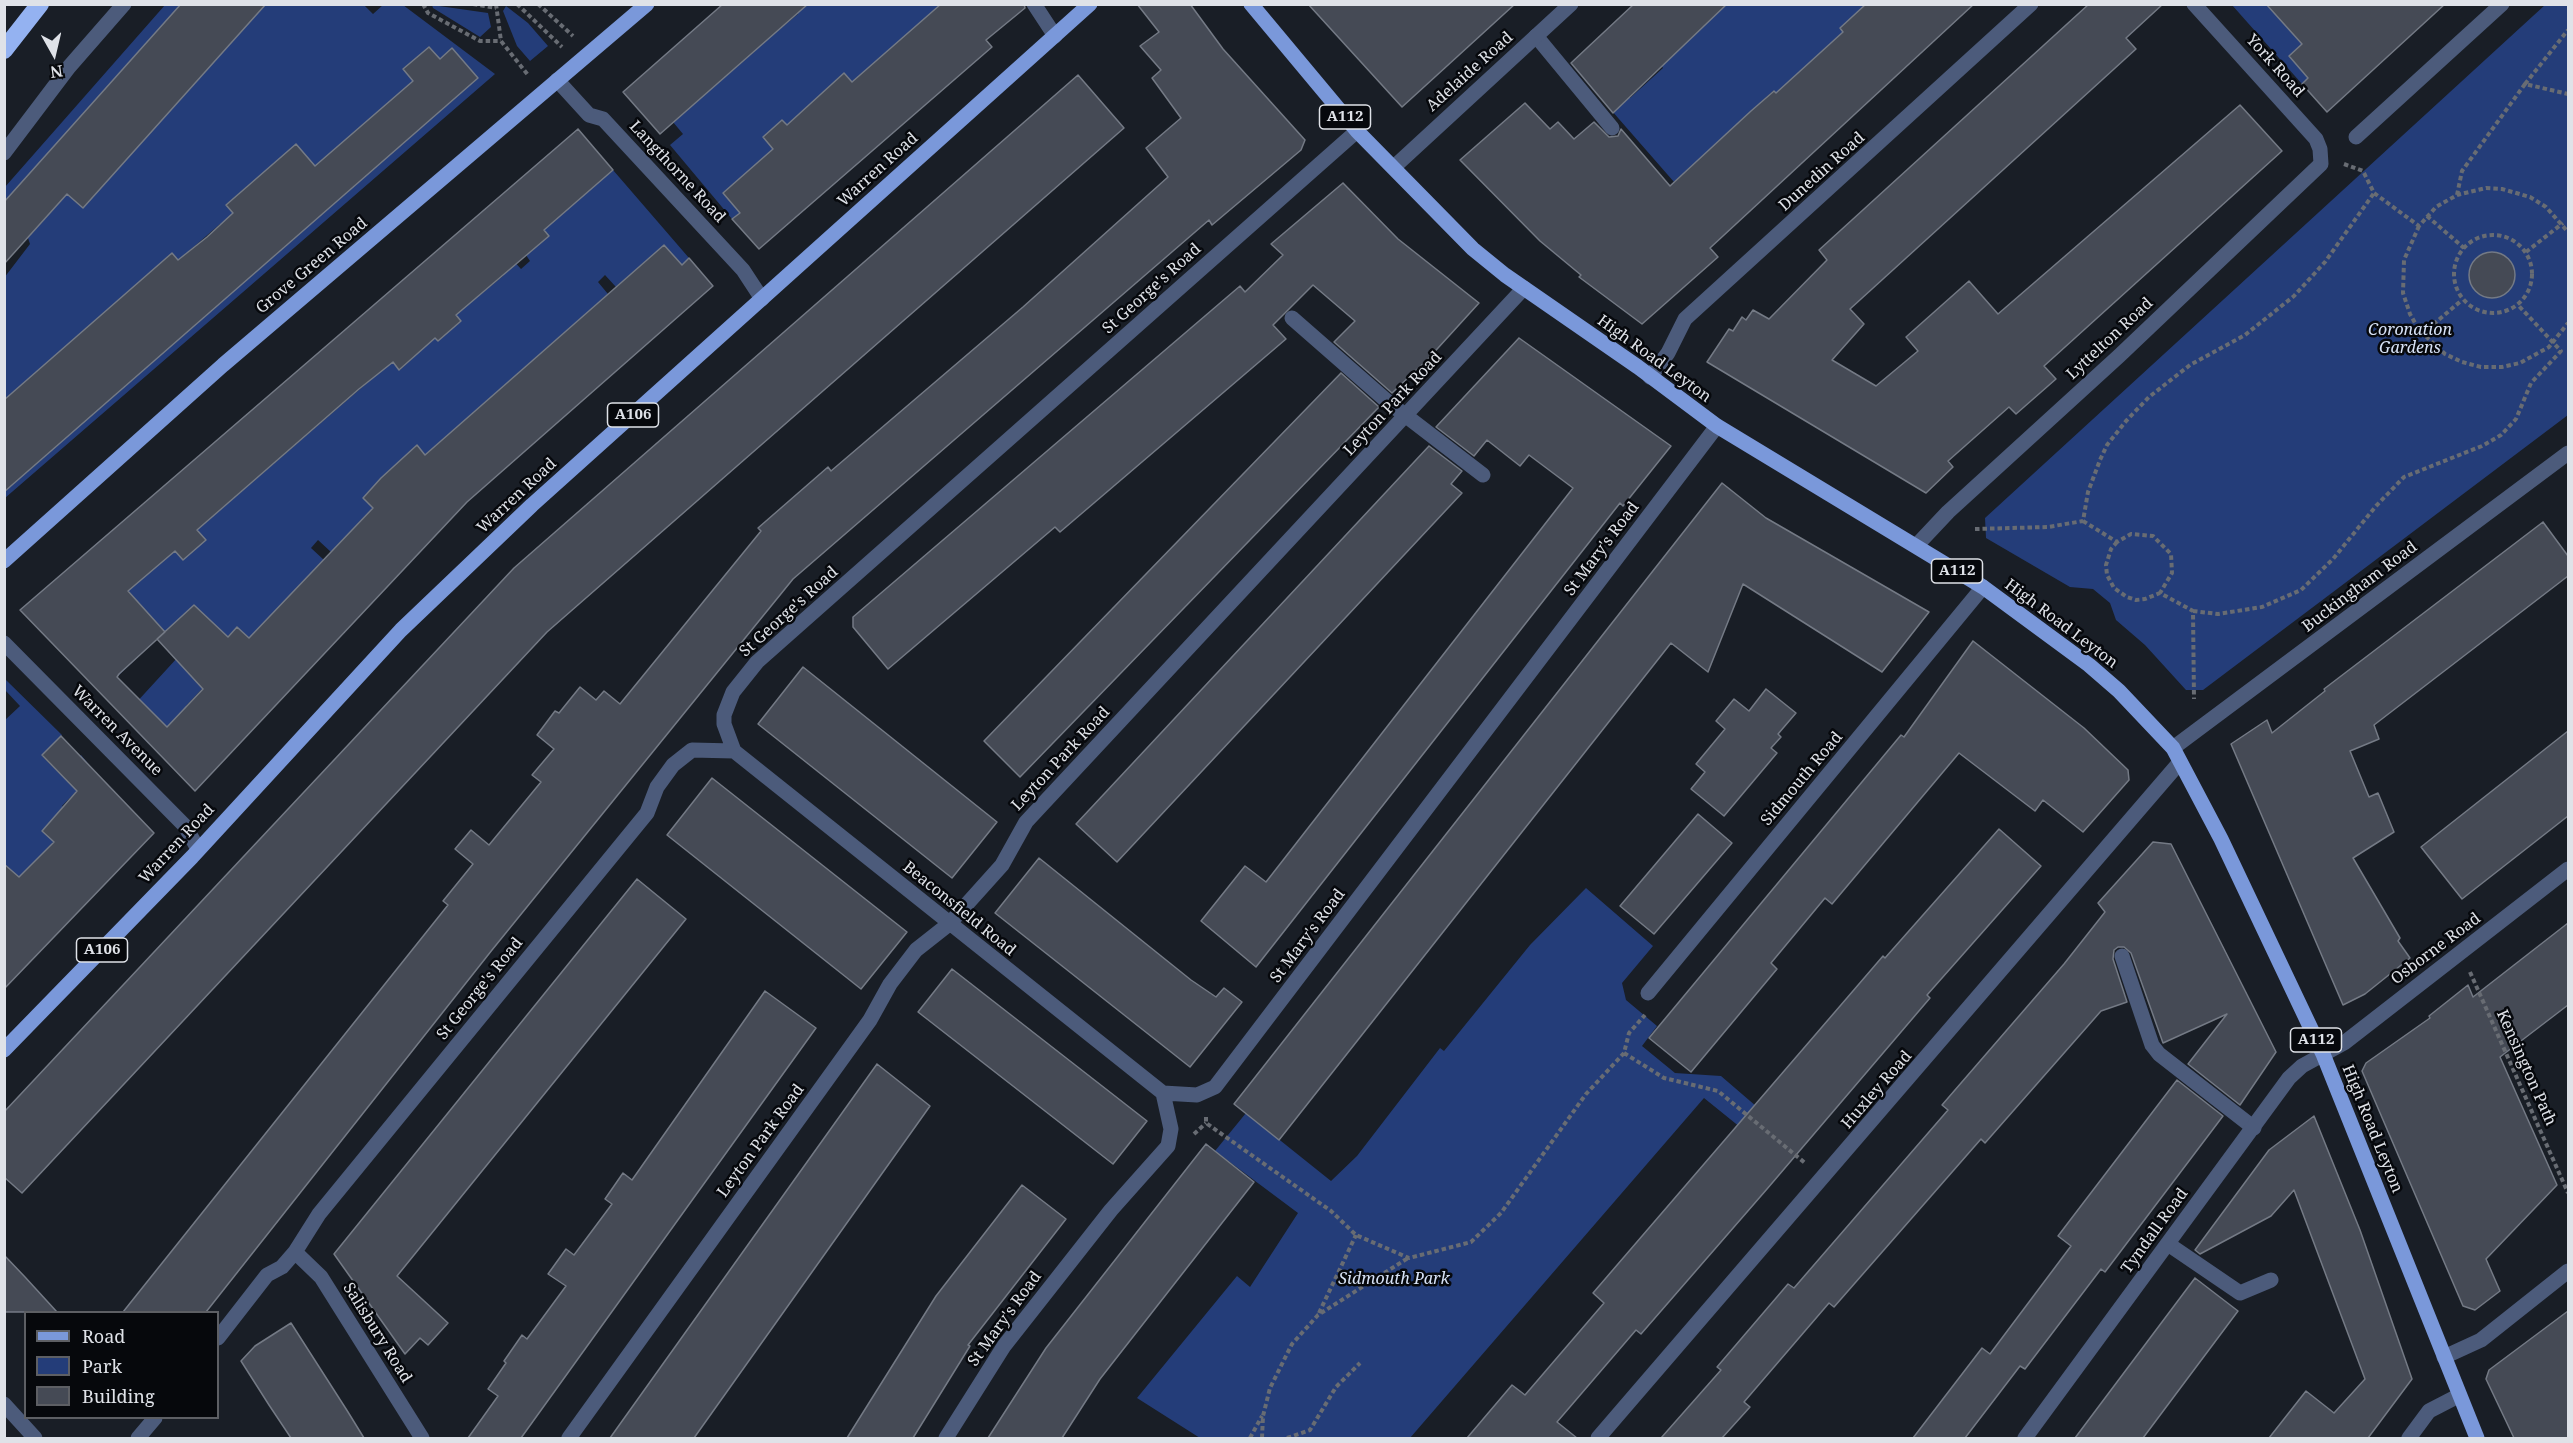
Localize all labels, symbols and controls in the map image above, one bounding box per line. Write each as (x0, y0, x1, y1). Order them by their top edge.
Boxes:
north arrow (24, 24, 84, 84)
street label: Adelaide Road (1423, 28, 1517, 116)
street label: York Road (2242, 31, 2308, 101)
text: N (49, 60, 64, 84)
road number: A112 (1320, 105, 1370, 129)
street label: Langthorne Road (625, 117, 729, 227)
street label: Warren Road (834, 129, 922, 211)
street label: Dunedin Road (1775, 129, 1869, 215)
street label: Grove Green Road (252, 214, 372, 318)
street label: St George's Road (1099, 240, 1205, 338)
street label: Lyttelton Road (2063, 294, 2157, 384)
street label: High Road Leyton (1593, 311, 1715, 407)
park label: Coronation Gardens (2368, 320, 2452, 358)
street label: Leyton Park Road (1340, 348, 1446, 460)
road number: A106 (608, 403, 658, 427)
street label: Warren Road (473, 454, 561, 538)
street label: St Mary's Road (1560, 498, 1644, 600)
street label: Buckingham Road (2299, 538, 2421, 636)
road number: A112 (1932, 559, 1982, 583)
street label: St George's Road (736, 563, 842, 661)
street label: High Road Leyton (2001, 575, 2121, 673)
street label: Warren Avenue (68, 682, 166, 780)
street label: Leyton Park Road (1008, 703, 1114, 815)
street label: Sidmouth Road (1757, 728, 1847, 830)
street label: Warren Road (135, 800, 219, 888)
street label: Beaconsfield Road (899, 858, 1019, 960)
street label: St Mary's Road (1266, 885, 1350, 987)
street label: Osborne Road (2387, 909, 2485, 989)
street label: St George's Road (433, 934, 527, 1044)
road number: A106 (76, 938, 128, 962)
street label: Kensington Path (2492, 1007, 2560, 1129)
road number: A112 (2290, 1028, 2342, 1052)
street label: Huxley Road (1838, 1047, 1916, 1133)
street label: High Road Leyton (2338, 1062, 2406, 1196)
street label: Leyton Park Road (713, 1081, 809, 1201)
street label: Tyndall Road (2118, 1185, 2192, 1277)
street label: St Mary's Road (964, 1268, 1046, 1370)
park label: Sidmouth Park (1338, 1269, 1450, 1289)
street label: Salisbury Road (339, 1279, 415, 1387)
legend (24, 1311, 219, 1419)
text: Road (82, 1324, 125, 1348)
text: Park (82, 1354, 122, 1378)
text: Building (82, 1384, 155, 1408)

